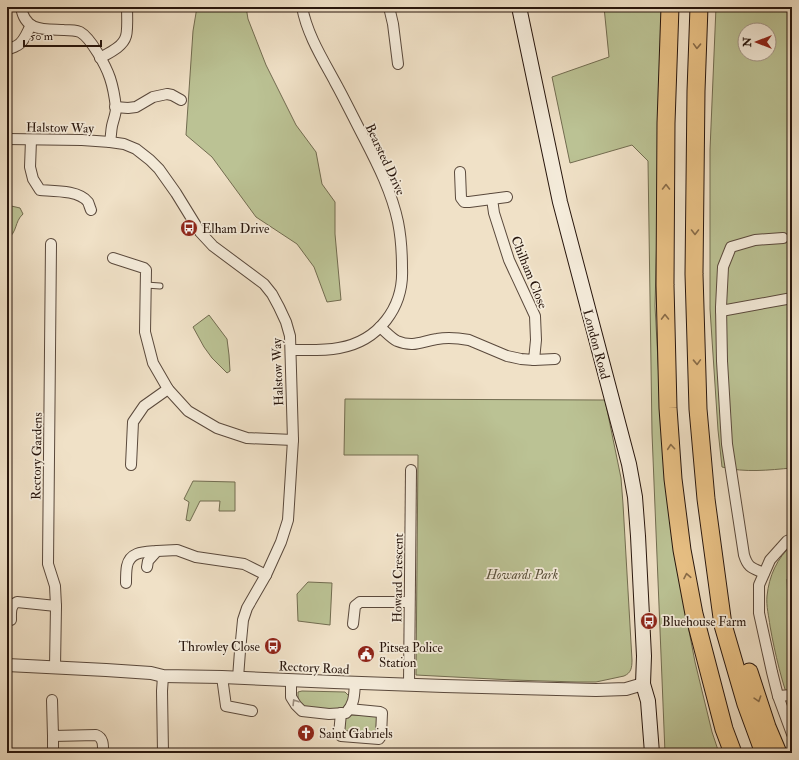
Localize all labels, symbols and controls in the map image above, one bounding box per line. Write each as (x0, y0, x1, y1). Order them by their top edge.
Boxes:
scale bar (24, 22, 101, 48)
north arrow (737, 22, 777, 62)
text: 50 m (30, 29, 54, 44)
text: N (741, 36, 754, 48)
one-way arrow (693, 43, 702, 49)
street label: Halstow Way (26, 119, 94, 138)
street label: Bearsted Drive (362, 121, 409, 198)
one-way arrow (662, 184, 670, 190)
bus stop icon: Elham Drive (179, 218, 199, 238)
place label: Elham Drive (202, 221, 270, 237)
one-way arrow (691, 229, 699, 235)
street label: Chilham Close (507, 234, 551, 312)
street label: London Road (579, 308, 613, 382)
one-way arrow (661, 314, 669, 320)
street label: Halstow Way (269, 337, 288, 406)
one-way arrow (693, 359, 701, 365)
street label: Rectory Gardens (28, 412, 47, 500)
one-way arrow (666, 444, 675, 450)
street label: Howard Crescent (389, 533, 407, 623)
park label: Howards Park (485, 567, 558, 583)
one-way arrow (683, 573, 691, 579)
bus stop icon: Bluehouse Farm (639, 611, 659, 631)
place label: Bluehouse Farm (662, 614, 746, 630)
bus stop icon: Throwley Close (263, 636, 283, 656)
place label: Throwley Close (178, 639, 261, 656)
place label: Pitsea Police Station (379, 640, 444, 671)
public building icon: Pitsea Police Station (356, 644, 376, 664)
street label: Rectory Road (278, 658, 350, 679)
one-way arrow (753, 695, 761, 702)
one-way arrow (292, 699, 299, 706)
church icon: Saint Gabriels (296, 723, 316, 743)
place label: Saint Gabriels (319, 726, 393, 742)

